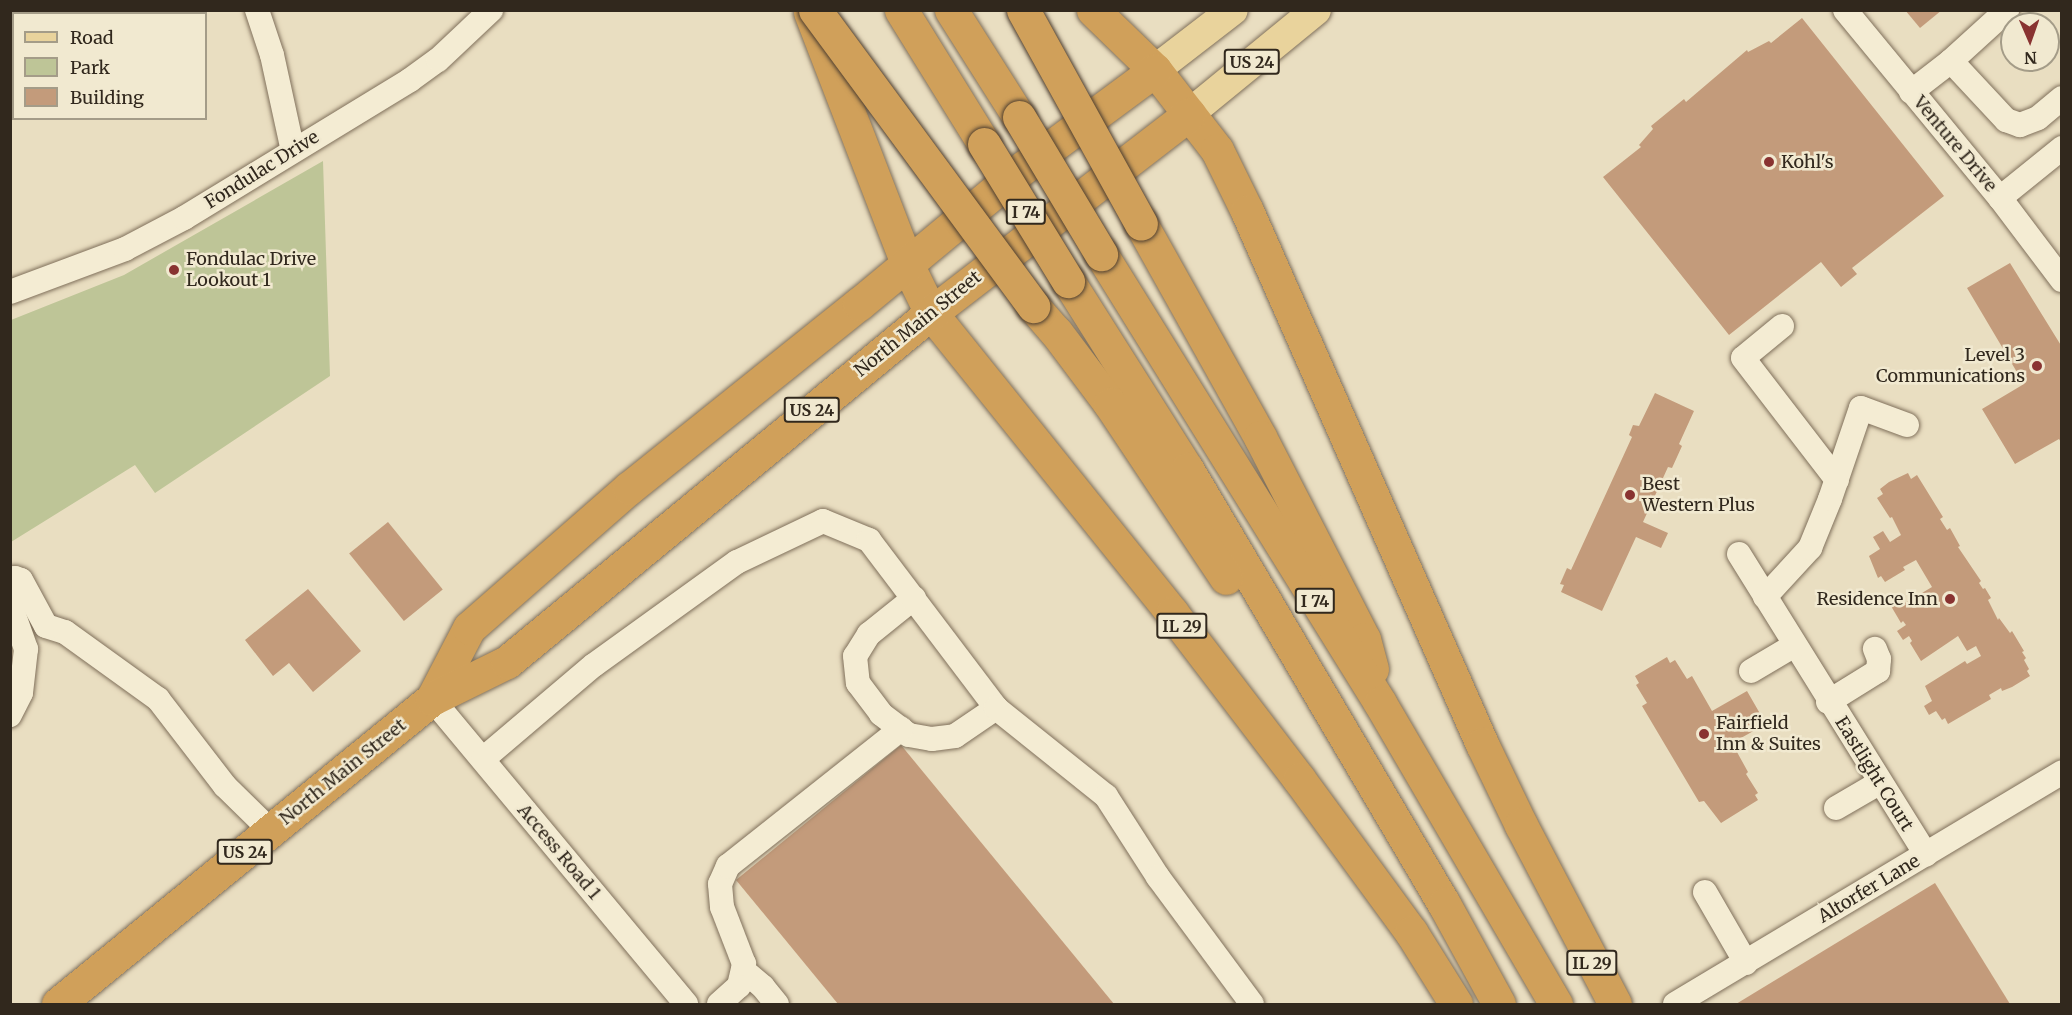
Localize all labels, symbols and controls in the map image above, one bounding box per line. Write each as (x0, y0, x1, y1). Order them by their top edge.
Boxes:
legend (12, 12, 207, 120)
north arrow (2000, 12, 2060, 72)
text: Road (70, 26, 114, 49)
text: N (2024, 48, 2037, 68)
road number: US 24 (1224, 49, 1280, 75)
text: Park (70, 56, 110, 79)
text: Building (70, 86, 144, 109)
street label: Venture Drive (1909, 92, 2001, 196)
street label: Fondulac Drive (201, 126, 323, 214)
place label: Kohl's (1781, 151, 1834, 173)
marker: Kohl's (1762, 155, 1776, 169)
road number: I 74 (1005, 199, 1047, 225)
place label: Fondulac Drive Lookout 1 (186, 249, 316, 292)
marker: Fondulac Drive Lookout 1 (167, 263, 181, 277)
street label: North Main Street (850, 266, 986, 382)
place label: Level 3 Communications (1876, 345, 2025, 388)
marker: Level 3 Communications (2030, 359, 2044, 373)
road number: US 24 (784, 397, 840, 423)
place label: Best Western Plus (1642, 474, 1755, 516)
marker: Best Western Plus (1623, 488, 1637, 502)
road number: I 74 (1294, 588, 1336, 614)
place label: Residence Inn (1816, 588, 1938, 610)
marker: Residence Inn (1943, 592, 1957, 606)
road number: IL 29 (1155, 613, 1209, 639)
place label: Fairfield Inn & Suites (1716, 713, 1821, 756)
street label: Eastlight Court (1830, 713, 1918, 835)
street label: North Main Street (275, 714, 411, 830)
marker: Fairfield Inn & Suites (1697, 727, 1711, 741)
street label: Access Road 1 (513, 800, 605, 904)
road number: US 24 (216, 839, 274, 865)
street label: Altorfer Lane (1814, 850, 1924, 928)
road number: IL 29 (1565, 950, 1619, 976)

